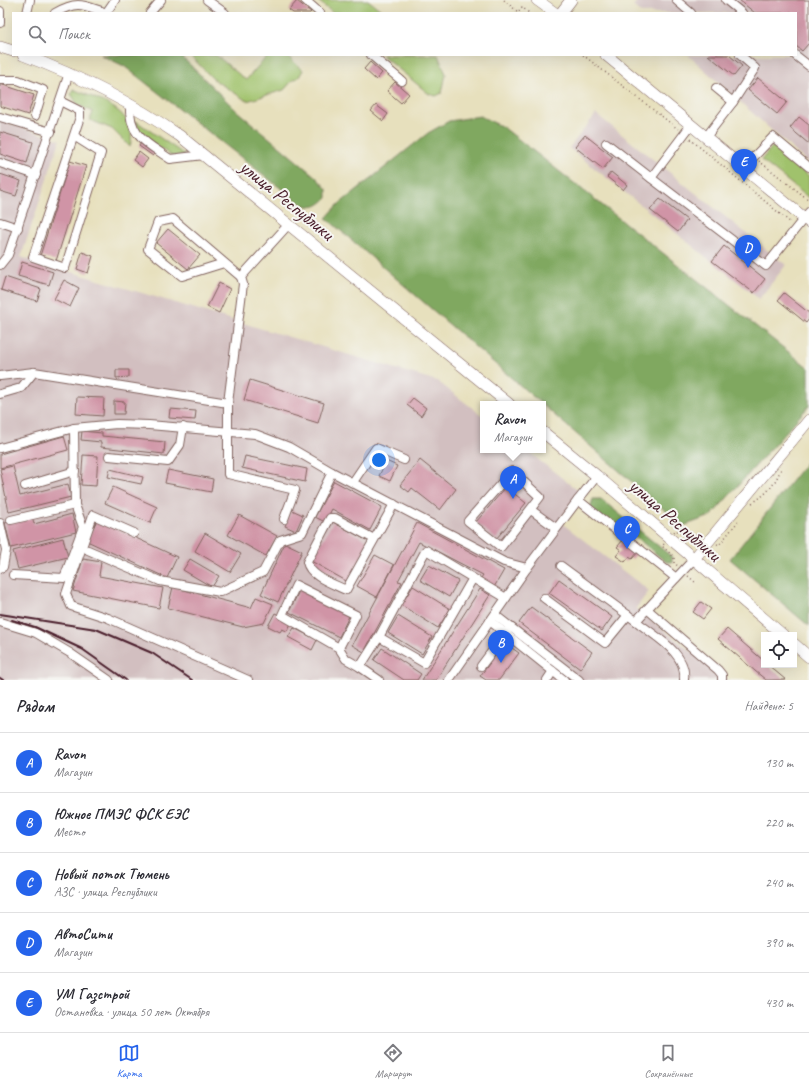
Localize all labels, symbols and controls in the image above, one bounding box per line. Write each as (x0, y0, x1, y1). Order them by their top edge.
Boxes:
search box (12, 12, 797, 56)
icon: search (26, 23, 48, 45)
text: Поиск (58, 25, 90, 44)
pin: E (731, 149, 757, 182)
street label: улица Республики (234, 154, 341, 247)
pin: D (735, 235, 761, 268)
popup (480, 401, 546, 453)
text: Ravon (494, 410, 526, 429)
text: Магазин (494, 429, 532, 445)
your location (369, 450, 389, 470)
pin: A (500, 466, 526, 499)
street label: улица Республики (623, 472, 728, 568)
pin: C (614, 516, 640, 549)
pin: B (488, 630, 514, 663)
map controls (761, 632, 797, 668)
button: locate (761, 632, 797, 668)
text: Рядом (16, 696, 54, 717)
text: Найдено: 5 (745, 698, 793, 714)
text: Ravon (54, 745, 86, 764)
text: A (26, 755, 32, 771)
text: 130 m (765, 755, 793, 771)
text: Магазин (54, 764, 92, 780)
text: Южное ПМЭС ФСК ЕЭС (54, 805, 188, 824)
text: B (26, 815, 32, 831)
text: 220 m (765, 815, 793, 831)
text: Место (54, 824, 85, 840)
text: Новый поток Тюмень (54, 865, 169, 884)
text: C (26, 875, 32, 891)
text: 240 m (765, 875, 793, 891)
text: АЗС · улица Республики (54, 884, 157, 900)
text: АвтоСити (54, 925, 112, 944)
text: D (25, 935, 33, 951)
text: 390 m (765, 935, 793, 951)
text: Магазин (54, 944, 92, 960)
text: УМ Газстрой (54, 985, 129, 1004)
text: E (26, 995, 32, 1011)
text: 430 m (765, 995, 793, 1011)
text: Остановка · улица 50 лет Октября (54, 1004, 209, 1020)
tab: Карта (117, 1042, 142, 1080)
tab: Маршрут (375, 1042, 411, 1080)
tab: Сохранённые (645, 1042, 692, 1080)

